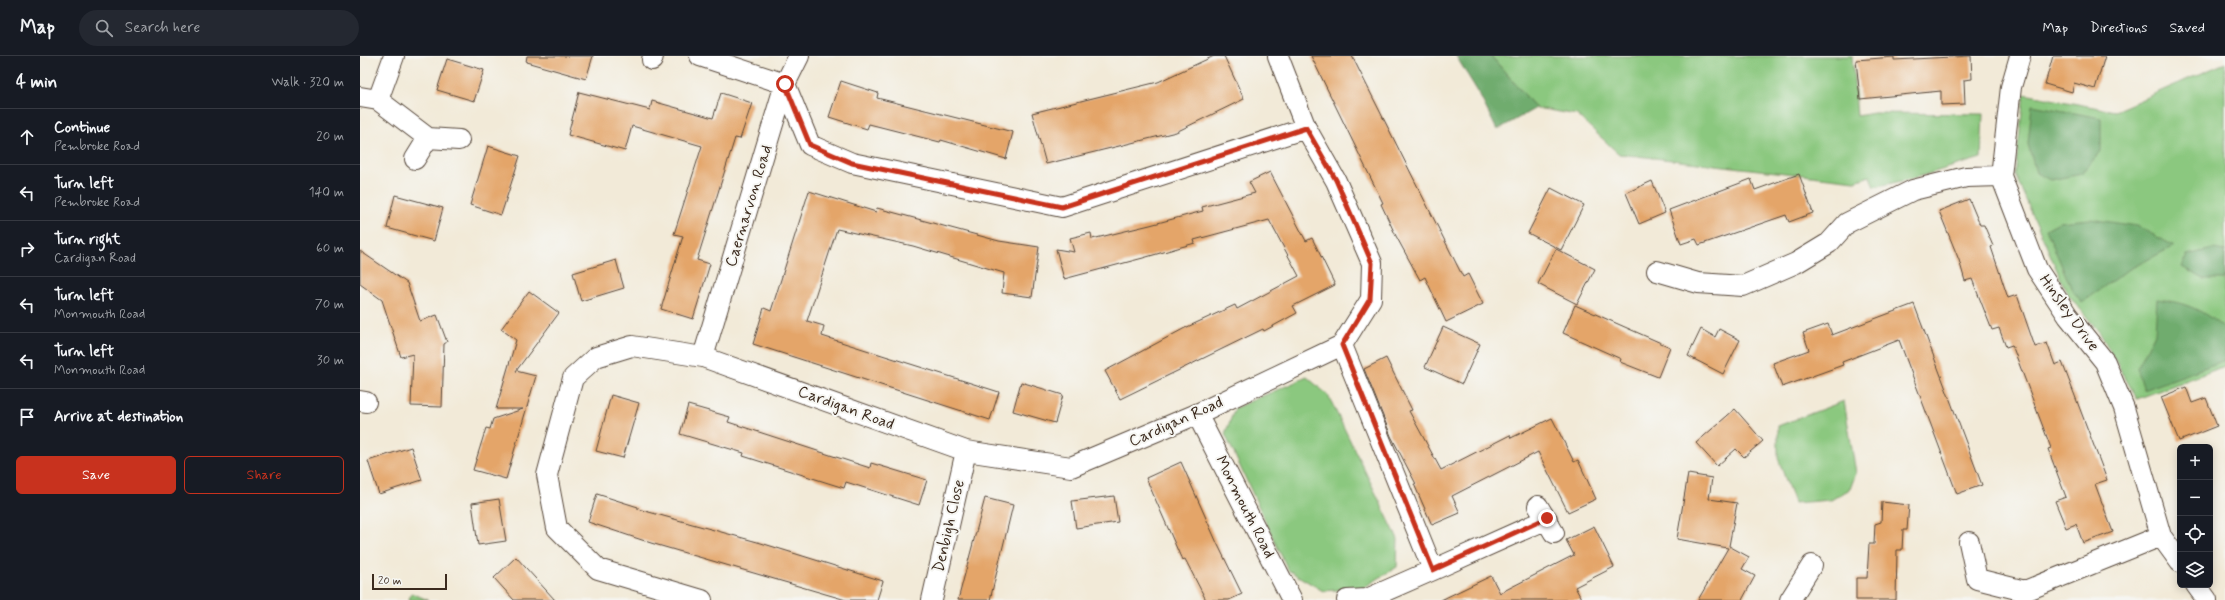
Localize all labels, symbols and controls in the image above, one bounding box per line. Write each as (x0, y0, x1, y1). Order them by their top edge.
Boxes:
search box (79, 10, 359, 46)
text: Map (20, 15, 55, 40)
icon: search (93, 17, 115, 39)
text: Search here (125, 18, 200, 38)
text: Map (2042, 19, 2068, 37)
text: Directions (2090, 19, 2148, 37)
text: Saved (2170, 19, 2205, 37)
text: 4 min (16, 71, 57, 93)
text: Walk · 320 m (271, 74, 344, 91)
route start (776, 75, 794, 93)
text: Continue (54, 118, 110, 138)
icon: ahead (16, 126, 38, 148)
text: 20 m (316, 128, 344, 145)
text: Pembroke Road (54, 138, 140, 155)
street label: Caernarvon Road (720, 142, 778, 270)
text: Turn left (54, 174, 114, 194)
icon: left (16, 182, 38, 204)
text: 140 m (309, 184, 344, 201)
text: Pembroke Road (54, 194, 140, 211)
text: Turn right (54, 230, 121, 250)
icon: right (16, 238, 38, 260)
text: 60 m (316, 240, 344, 257)
text: Cardigan Road (54, 250, 136, 267)
street label: Hinsley Drive (2034, 270, 2104, 356)
text: Turn left (54, 286, 114, 306)
icon: left (16, 294, 38, 316)
text: 70 m (315, 296, 344, 313)
text: Monmouth Road (54, 306, 145, 323)
text: Turn left (54, 342, 114, 362)
icon: left (16, 350, 38, 372)
text: 30 m (317, 352, 344, 369)
text: Monmouth Road (54, 362, 145, 379)
street label: Cardigan Road (795, 381, 897, 435)
street label: Cardigan Road (1126, 392, 1226, 452)
icon: arrive (16, 406, 38, 428)
text: Arrive at destination (54, 407, 183, 427)
map controls (2177, 444, 2213, 588)
button: + (2177, 444, 2213, 480)
street label: Monmouth Road (1210, 452, 1280, 562)
button: Save (16, 456, 176, 494)
button: Share (184, 456, 344, 494)
street label: Denbigh Close (928, 478, 970, 574)
button: − (2177, 480, 2213, 516)
route end (1538, 509, 1556, 527)
button: locate (2177, 516, 2213, 552)
button: layers (2177, 552, 2213, 588)
scale bar (372, 572, 447, 591)
text: 20 m (378, 574, 401, 588)

